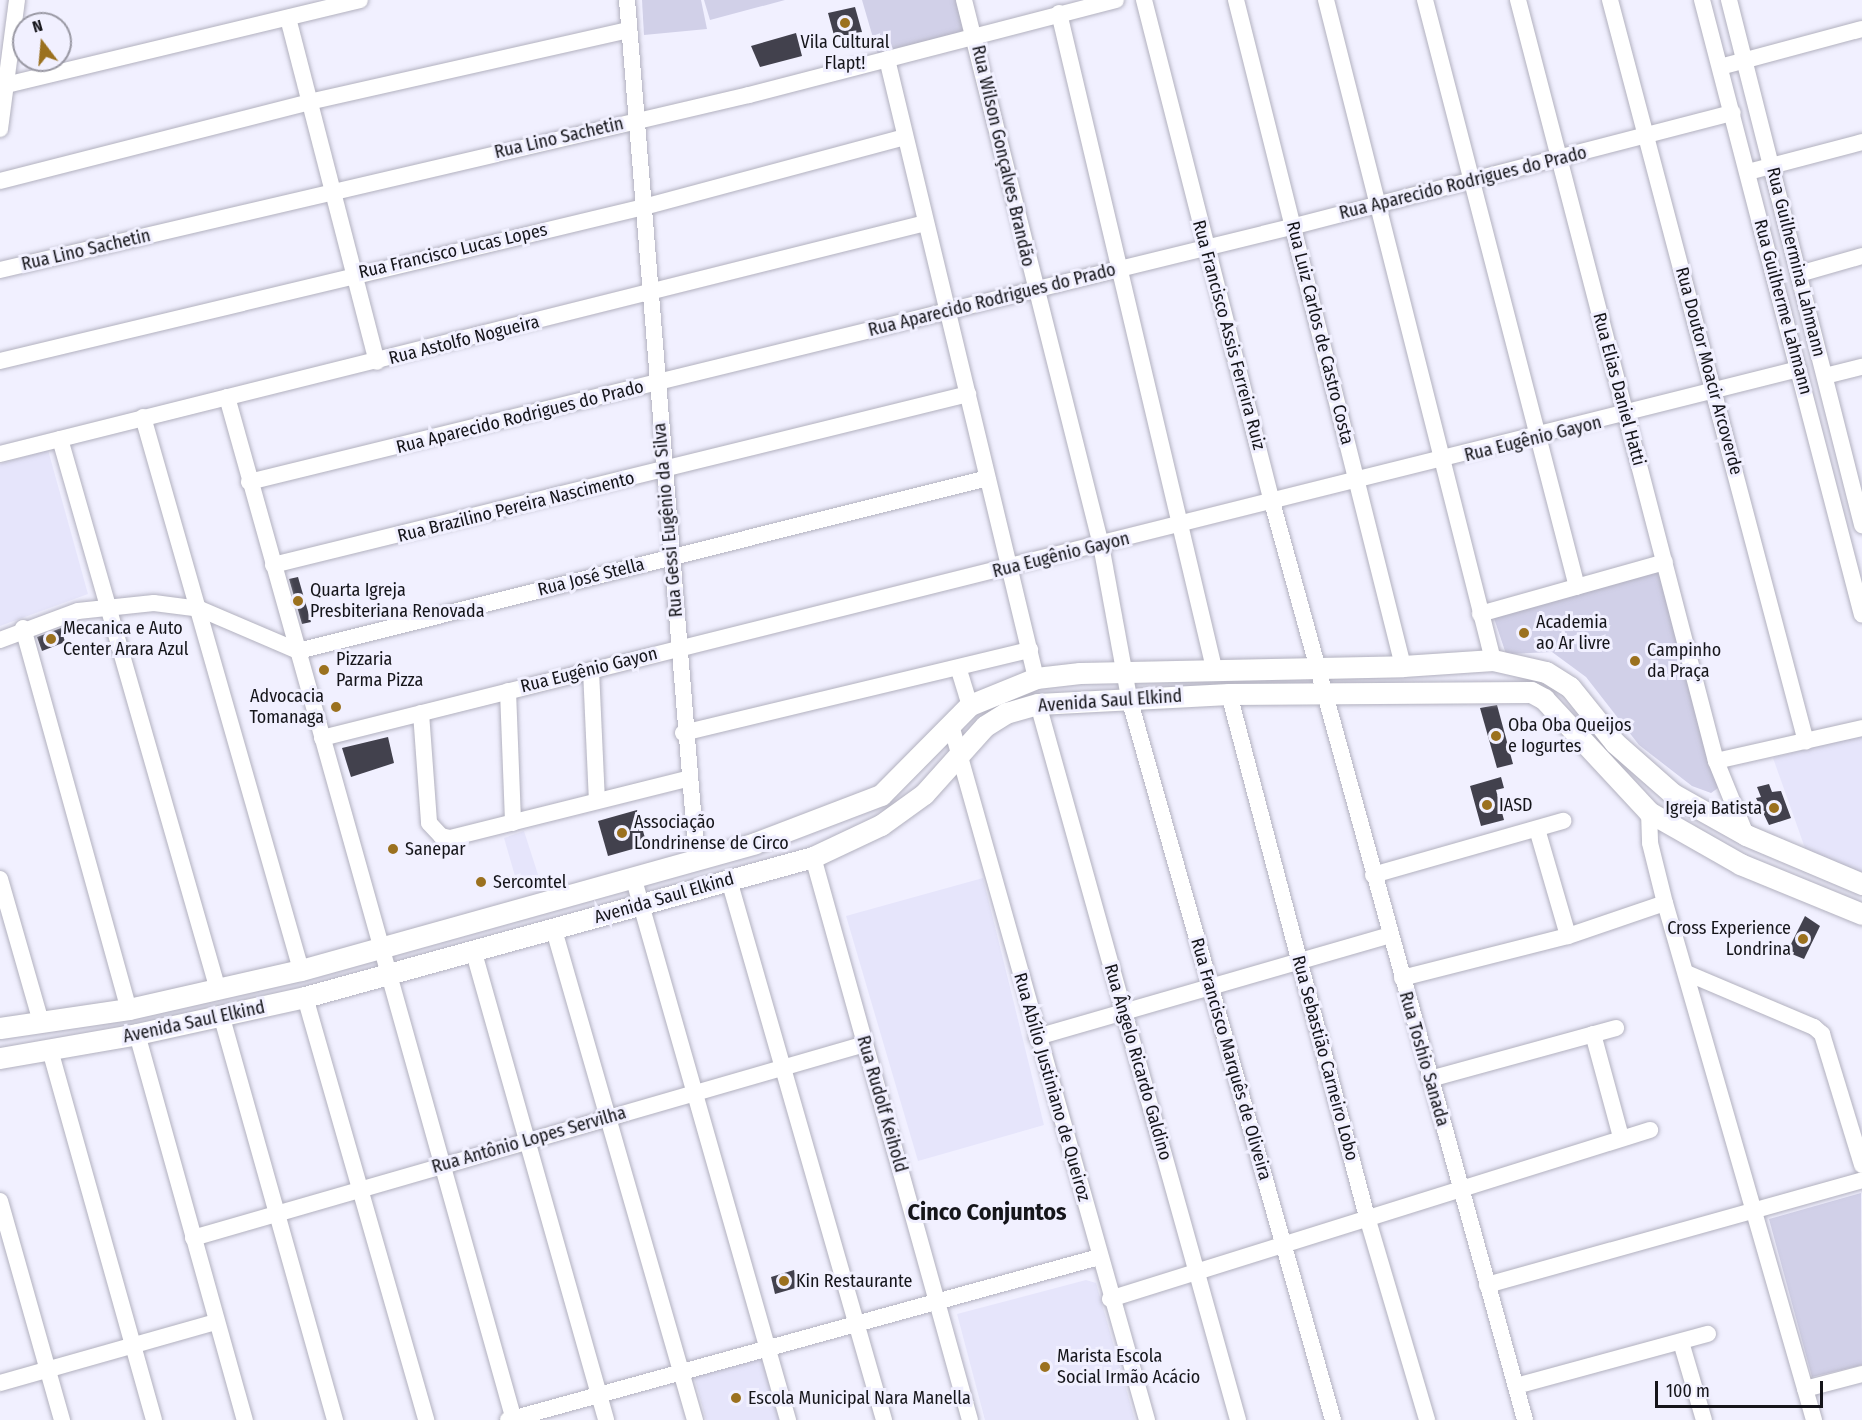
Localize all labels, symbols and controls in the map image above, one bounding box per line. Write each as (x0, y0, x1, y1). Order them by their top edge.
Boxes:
north arrow (12, 12, 72, 72)
text: N (30, 16, 45, 37)
marker: Vila Cultural Flapt! (838, 16, 852, 30)
place label: Vila Cultural Flapt! (801, 32, 889, 74)
street label: Rua Wilson Gonçalves Brandão (967, 43, 1039, 269)
street label: Rua Lino Sachetin (492, 113, 626, 163)
street label: Rua Aparecido Rodrigues do Prado (1337, 142, 1589, 224)
street label: Rua Guilhermina Lahmann (1762, 165, 1830, 359)
street label: Rua Guilherme Lahmann (1749, 217, 1817, 397)
street label: Rua Francisco Assis Ferreira Ruiz (1188, 218, 1270, 452)
street label: Rua Francisco Lucas Lopes (357, 219, 549, 283)
street label: Rua Luiz Carlos de Castro Costa (1282, 219, 1358, 447)
street label: Rua Lino Sachetin (19, 225, 153, 275)
street label: Rua Aparecido Rodrigues do Prado (866, 259, 1118, 341)
street label: Rua Doutor Moacir Arcoverde (1671, 265, 1747, 477)
street label: Rua Elias Daniel Hatti (1588, 310, 1650, 468)
street label: Rua Astolfo Nogueira (387, 311, 541, 369)
street label: Rua Aparecido Rodrigues do Prado (394, 376, 646, 458)
street label: Rua Eugênio Gayon (1462, 412, 1604, 466)
street label: Rua Gessi Eugênio da Silva (649, 422, 687, 618)
street label: Rua Brazilino Pereira Nascimento (395, 467, 637, 547)
street label: Rua Eugênio Gayon (990, 528, 1132, 582)
street label: Rua José Stella (535, 553, 647, 601)
place label: Quarta Igreja Presbiteriana Renovada (310, 580, 485, 622)
marker: Quarta Igreja Presbiteriana Renovada (291, 594, 305, 608)
place label: Academia ao Ar livre (1536, 612, 1610, 654)
place label: Mecanica e Auto Center Arara Azul (63, 618, 189, 660)
marker: Academia ao Ar livre (1517, 626, 1531, 640)
marker: Mecanica e Auto Center Arara Azul (44, 632, 58, 646)
place label: Campinho da Praça (1647, 640, 1721, 682)
street label: Rua Eugênio Gayon (518, 643, 660, 697)
place label: Pizzaria Parma Pizza (336, 649, 423, 692)
marker: Campinho da Praça (1628, 654, 1642, 668)
marker: Pizzaria Parma Pizza (317, 663, 331, 677)
street label: Avenida Saul Elkind (1037, 685, 1183, 717)
place label: Advocacia Tomanaga (249, 686, 324, 728)
marker: Advocacia Tomanaga (329, 700, 343, 714)
place label: Oba Oba Queijos e Iogurtes (1508, 715, 1631, 758)
marker: Oba Oba Queijos e Iogurtes (1489, 729, 1503, 743)
place label: IASD (1499, 794, 1533, 816)
place label: Igreja Batista (1665, 797, 1762, 819)
marker: IASD (1480, 798, 1494, 812)
marker: Igreja Batista (1767, 801, 1781, 815)
place label: Associação Londrinense de Circo (634, 812, 789, 854)
marker: Associação Londrinense de Circo (615, 826, 629, 840)
place label: Sanepar (405, 838, 466, 860)
marker: Sanepar (386, 842, 400, 856)
street label: Avenida Saul Elkind (592, 868, 736, 928)
place label: Sercomtel (493, 871, 567, 893)
marker: Sercomtel (474, 875, 488, 889)
place label: Cross Experience Londrina (1667, 918, 1791, 960)
marker: Cross Experience Londrina (1796, 932, 1810, 946)
street label: Rua Francisco Marquês de Oliveira (1186, 935, 1276, 1183)
street label: Rua Sebastião Carneiro Lobo (1287, 953, 1363, 1163)
street label: Rua Ângelo Ricardo Galdino (1100, 961, 1176, 1163)
street label: Rua Abílio Justiniano de Queiroz (1009, 970, 1095, 1204)
street label: Rua Toshio Sanada (1394, 989, 1454, 1129)
street label: Avenida Saul Elkind (121, 996, 267, 1048)
street label: Rua Rudolf Keihold (852, 1033, 912, 1175)
street label: Rua Antônio Lopes Servilha (429, 1102, 629, 1178)
district label: Cinco Conjuntos (907, 1199, 1067, 1227)
place label: Kin Restaurante (796, 1270, 912, 1292)
marker: Kin Restaurante (777, 1274, 791, 1288)
place label: Marista Escola Social Irmão Acácio (1057, 1346, 1200, 1388)
marker: Marista Escola Social Irmão Acácio (1038, 1360, 1052, 1374)
scale bar (1658, 1369, 1826, 1407)
text: 100 m (1666, 1380, 1710, 1402)
place label: Escola Municipal Nara Manella (748, 1387, 971, 1409)
marker: Escola Municipal Nara Manella (729, 1391, 743, 1405)

